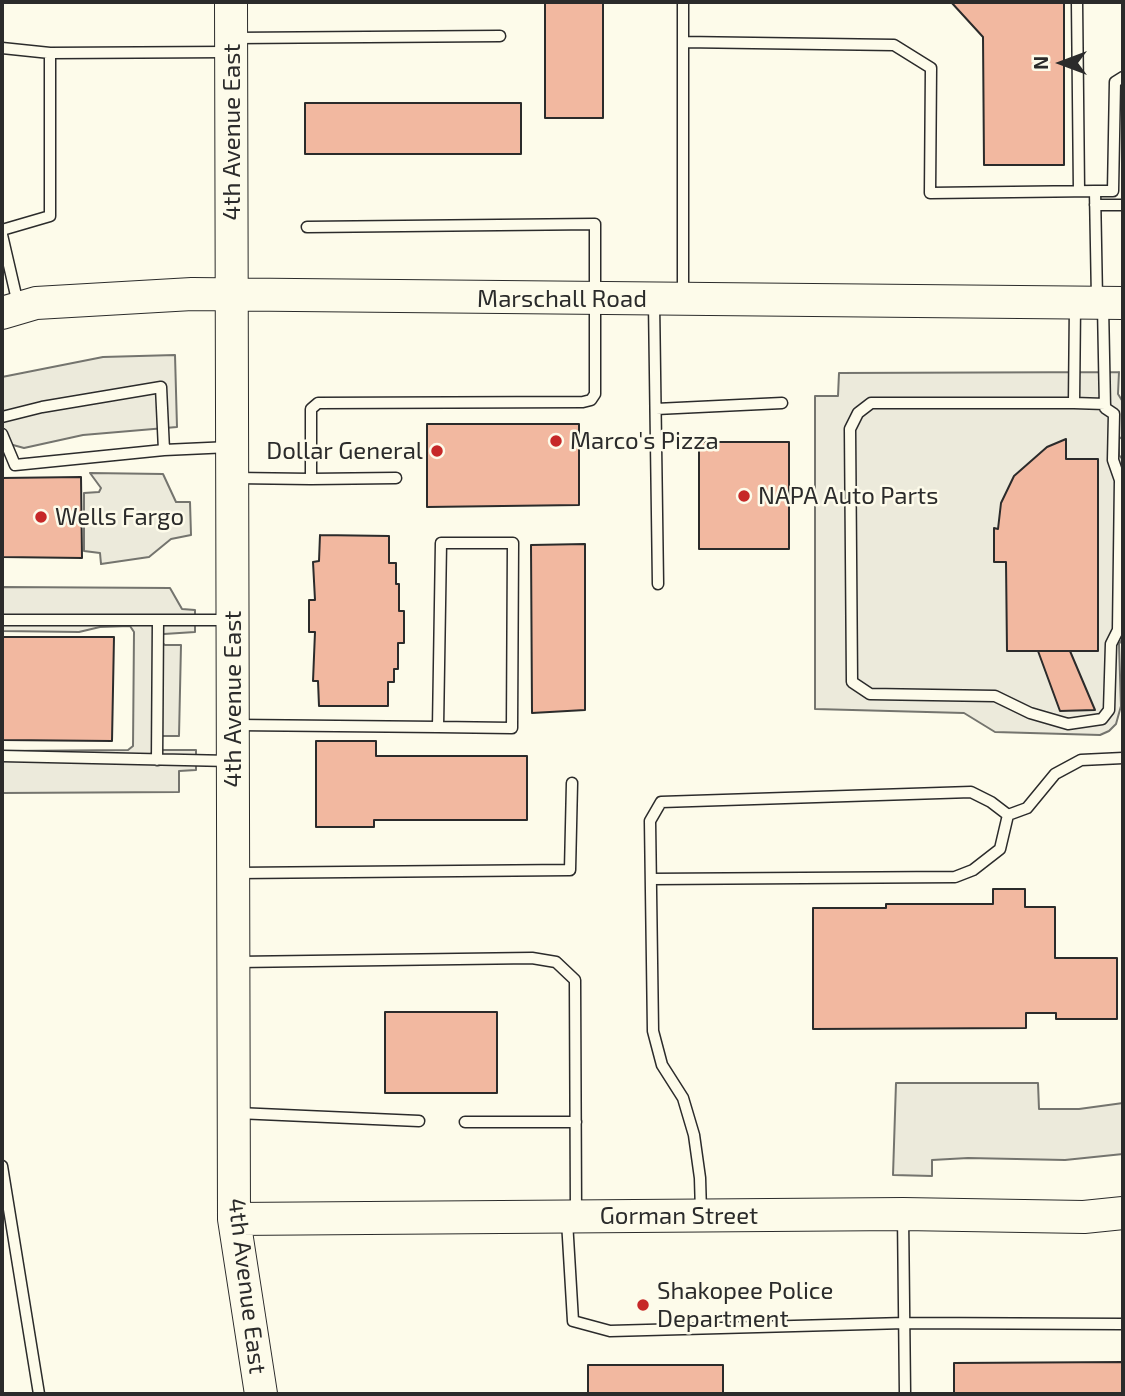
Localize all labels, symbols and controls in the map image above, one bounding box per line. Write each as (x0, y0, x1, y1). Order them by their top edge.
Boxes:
north arrow (1027, 28, 1097, 98)
street label: 4th Avenue East (218, 44, 246, 220)
text: N (1029, 56, 1052, 70)
street label: Marschall Road (477, 285, 647, 313)
place label: Marco's Pizza (570, 427, 719, 455)
marker: Marco's Pizza (548, 433, 564, 449)
place label: Dollar General (266, 437, 423, 465)
marker: Dollar General (429, 443, 445, 459)
place label: NAPA Auto Parts (758, 482, 938, 510)
marker: NAPA Auto Parts (736, 488, 752, 504)
place label: Wells Fargo (55, 503, 184, 531)
marker: Wells Fargo (33, 509, 49, 525)
street label: 4th Avenue East (219, 611, 247, 787)
street label: 4th Avenue East (222, 1196, 272, 1376)
street label: Gorman Street (600, 1202, 758, 1230)
place label: Shakopee Police Department (657, 1277, 833, 1333)
marker: Shakopee Police Department (635, 1297, 651, 1313)

